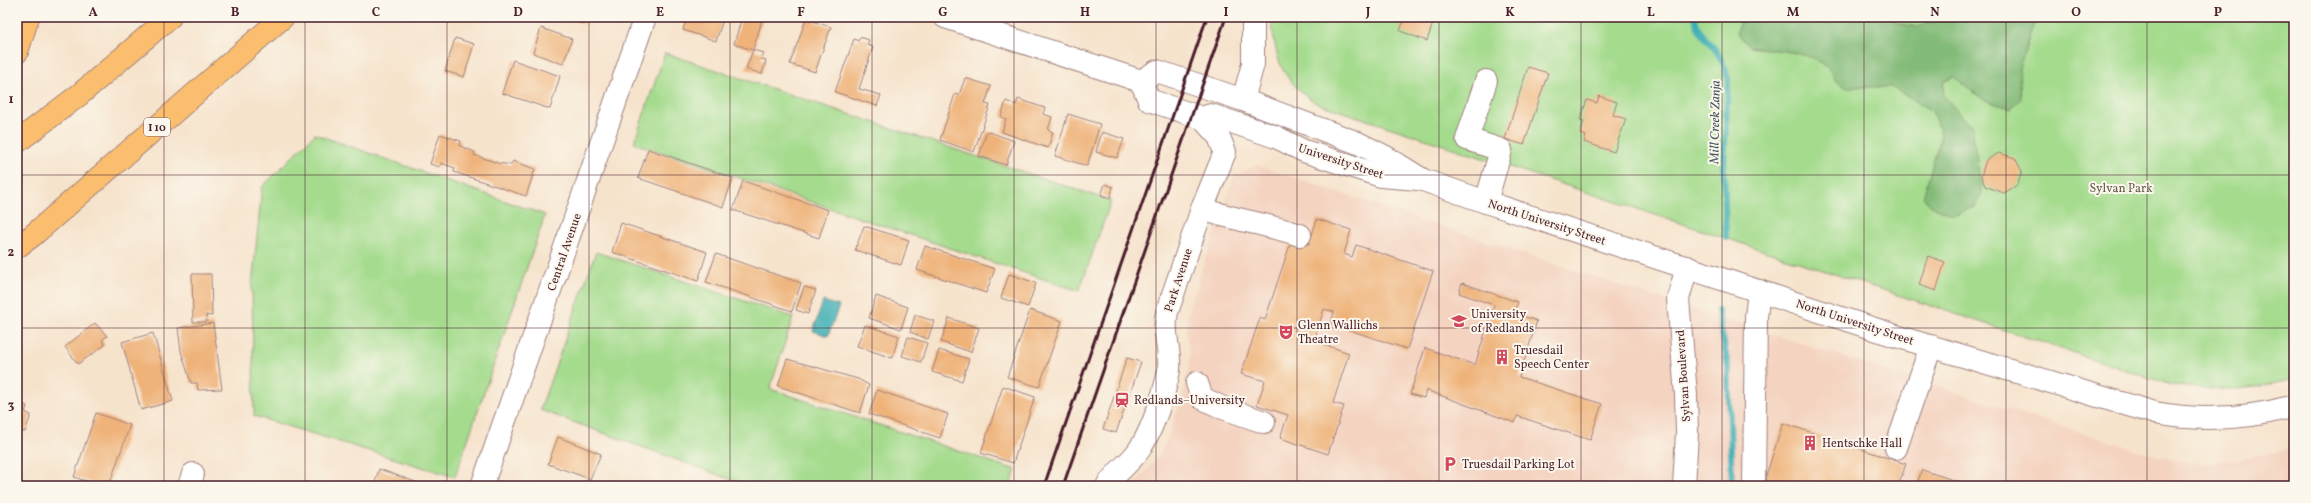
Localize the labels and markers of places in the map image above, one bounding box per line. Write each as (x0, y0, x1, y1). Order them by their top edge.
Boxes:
place label: University of Redlands (1471, 307, 1534, 337)
school or university icon: University of Redlands (1450, 312, 1468, 330)
place label: Glenn Wallichs Theatre (1298, 318, 1378, 348)
theatre icon: Glenn Wallichs Theatre (1277, 323, 1295, 341)
place label: Truesdail Speech Center (1514, 343, 1589, 373)
building icon: Truesdail Speech Center (1493, 348, 1511, 366)
station icon: Redlands–University (1113, 391, 1131, 409)
place label: Redlands–University (1134, 393, 1246, 409)
building icon: Hentschke Hall (1801, 434, 1819, 452)
place label: Hentschke Hall (1822, 436, 1903, 452)
parking icon: Truesdail Parking Lot (1441, 455, 1459, 473)
place label: Truesdail Parking Lot (1462, 457, 1575, 473)

